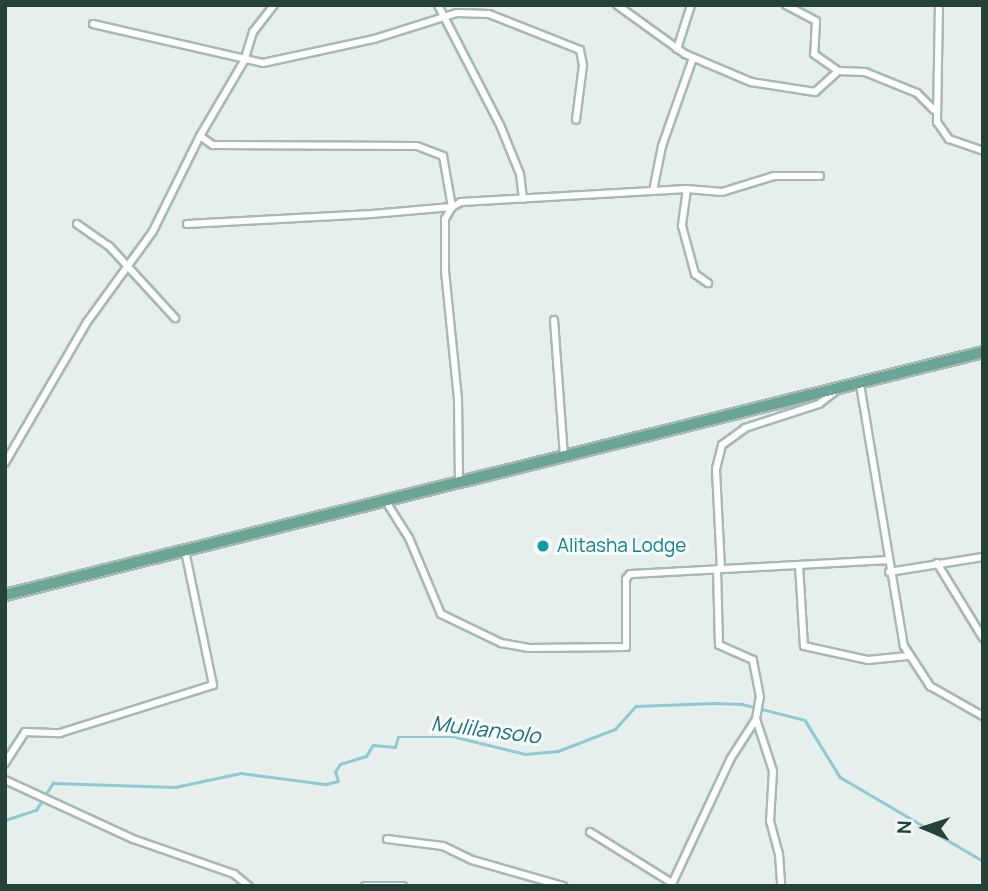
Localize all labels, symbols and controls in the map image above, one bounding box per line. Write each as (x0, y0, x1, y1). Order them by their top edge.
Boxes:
place label: Alitasha Lodge (557, 535, 686, 557)
marker: Alitasha Lodge (535, 538, 551, 554)
water label: Mulilansolo (430, 710, 542, 748)
north arrow (890, 793, 960, 863)
text: N (891, 820, 917, 835)

